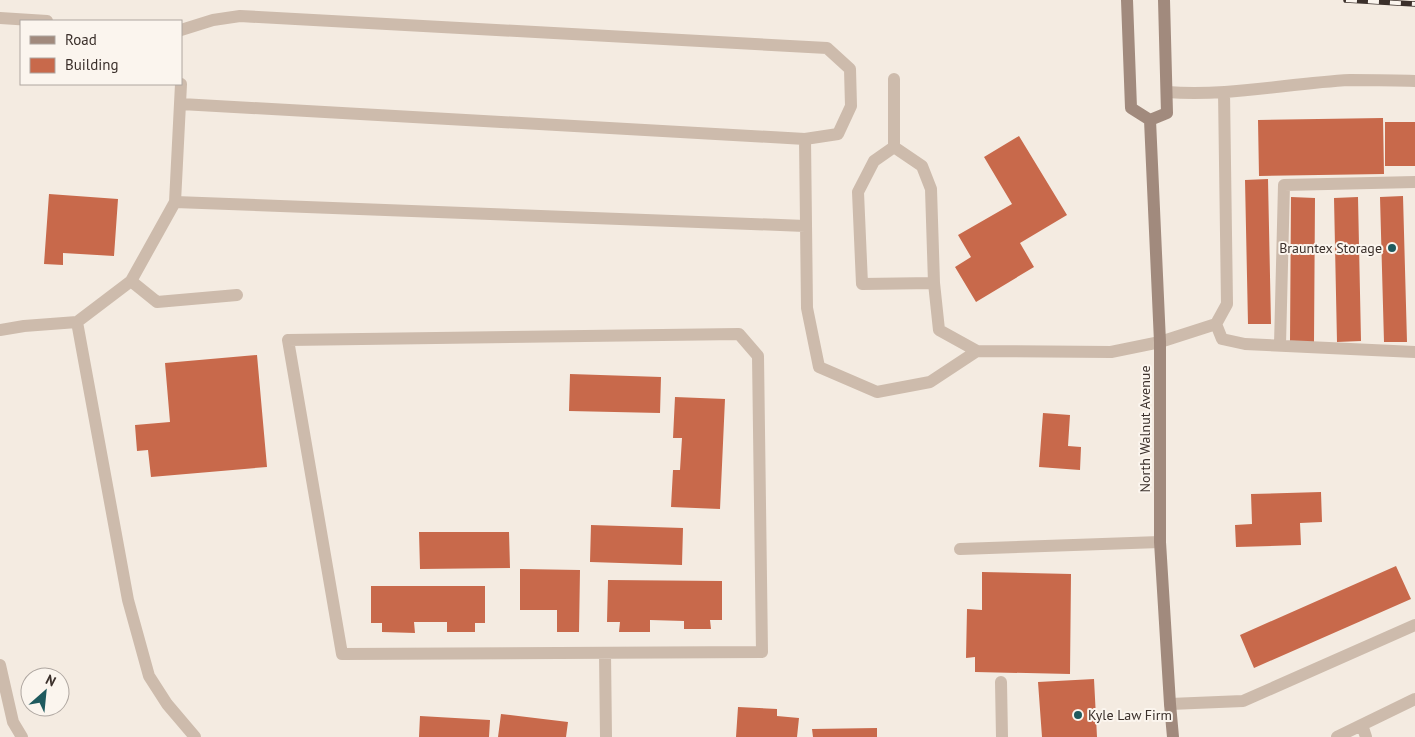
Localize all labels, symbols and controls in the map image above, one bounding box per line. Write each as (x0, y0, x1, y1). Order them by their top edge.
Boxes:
legend (20, 20, 182, 85)
text: Road (65, 30, 97, 49)
text: Building (65, 55, 119, 74)
place label: Brauntex Storage (1279, 239, 1382, 257)
marker: Brauntex Storage (1386, 242, 1398, 254)
street label: North Walnut Avenue (1136, 366, 1154, 493)
north arrow (20, 667, 70, 717)
text: N (43, 670, 59, 691)
place label: Kyle Law Firm (1088, 706, 1172, 724)
marker: Kyle Law Firm (1072, 709, 1084, 721)

